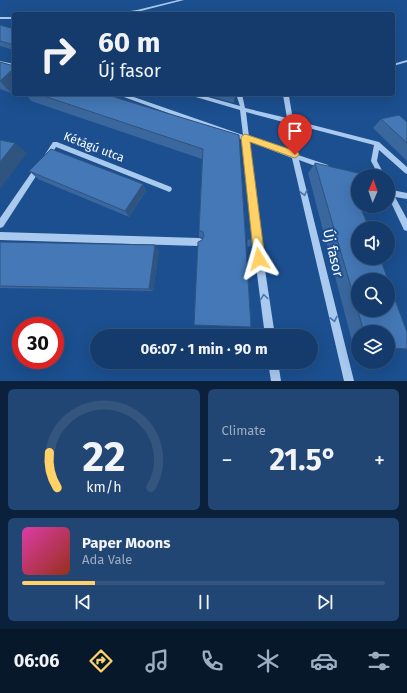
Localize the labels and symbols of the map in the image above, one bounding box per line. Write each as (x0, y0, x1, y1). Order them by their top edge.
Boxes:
pin (278, 114, 312, 155)
street label: Kétágú utca (62, 129, 126, 165)
north arrow (351, 169, 395, 213)
one-way arrow (300, 189, 308, 196)
street label: Új fasor (319, 227, 348, 279)
position arrow (238, 238, 280, 280)
one-way arrow (260, 294, 269, 300)
one-way arrow (330, 316, 338, 322)
speed limit sign: 30 (12, 317, 64, 369)

